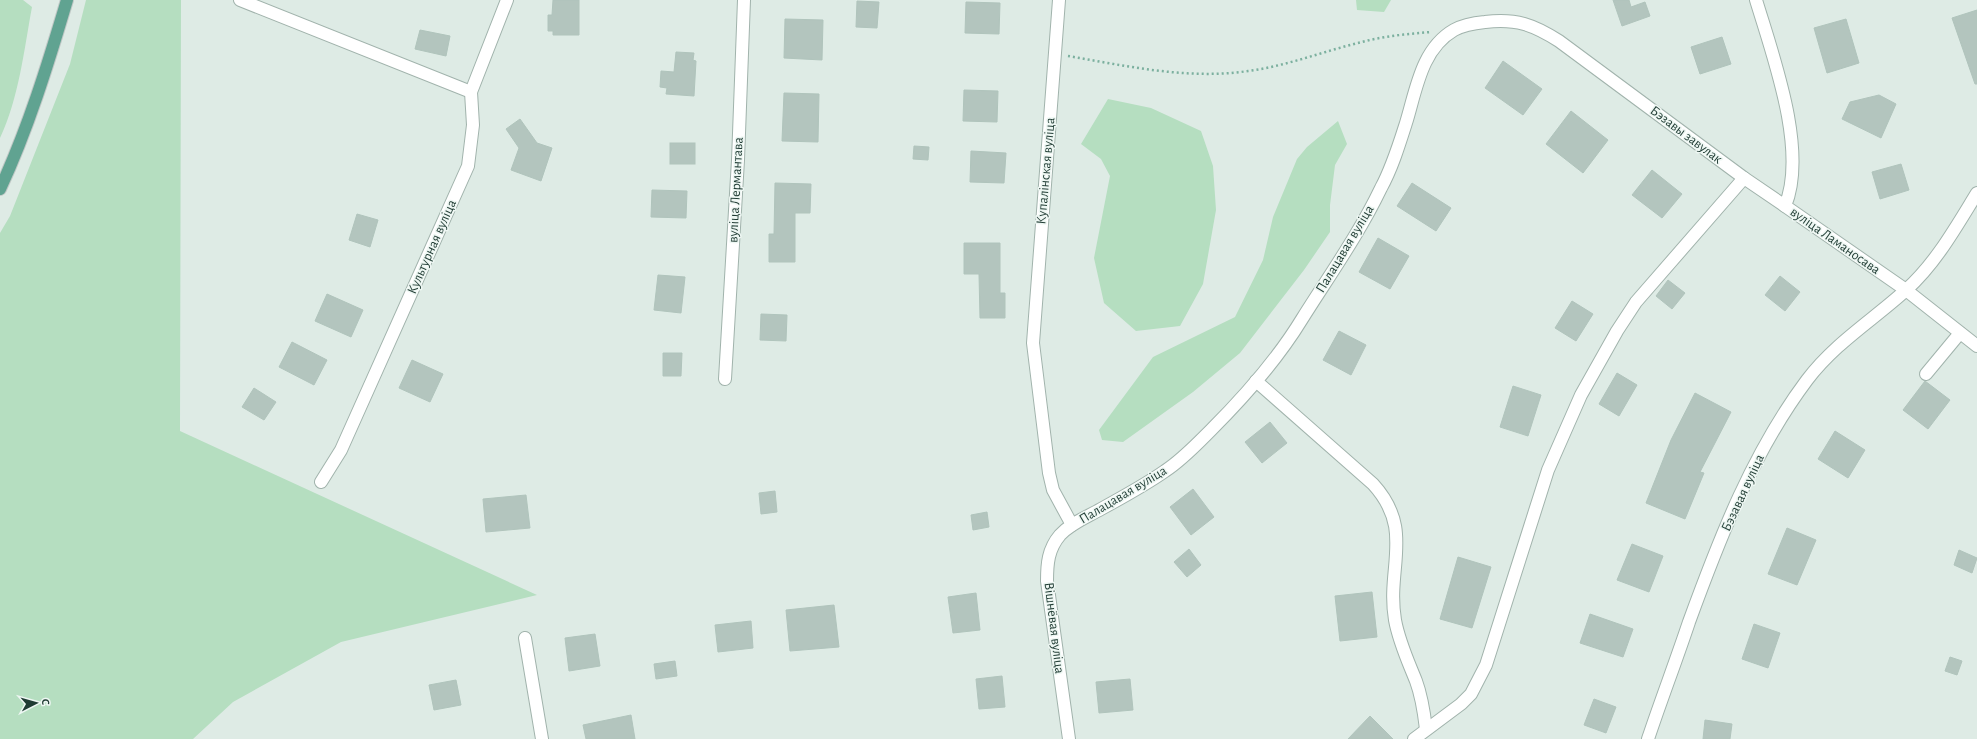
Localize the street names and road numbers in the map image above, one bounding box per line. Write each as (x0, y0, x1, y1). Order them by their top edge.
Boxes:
street label: Бэзавы завулак (1647, 103, 1725, 167)
street label: Купалінская вуліца (1034, 116, 1058, 225)
street label: вуліца Лермантава (726, 136, 746, 243)
street label: Культурная вуліца (405, 197, 459, 296)
street label: Палацавая вуліца (1313, 202, 1377, 295)
street label: вуліца Ламаносава (1787, 205, 1883, 278)
street label: Бэзавая вуліца (1719, 452, 1767, 534)
street label: Палацавая вуліца (1077, 463, 1170, 527)
street label: Вішнёвая вуліца (1041, 581, 1067, 675)

